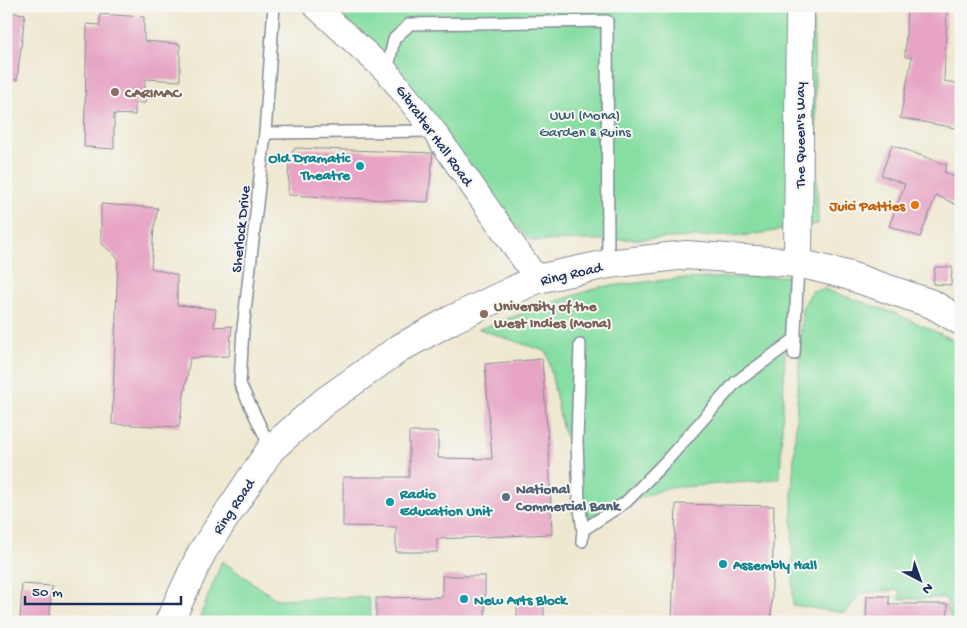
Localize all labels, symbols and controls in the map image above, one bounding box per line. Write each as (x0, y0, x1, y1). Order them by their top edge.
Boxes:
street label: The Queen's Way (792, 81, 810, 189)
street label: Gibralter Hall Road (391, 82, 477, 191)
place label: CARIMAC (124, 85, 183, 103)
marker: CARIMAC (109, 86, 121, 98)
park label: UWI (Mona) Garden & Ruins (539, 107, 631, 142)
place label: Old Dramatic Theatre (268, 150, 351, 185)
marker: Old Dramatic Theatre (354, 160, 366, 172)
street label: Sherlock Drive (228, 185, 256, 274)
place label: Juici Patties (828, 198, 906, 216)
marker: Juici Patties (909, 199, 921, 211)
street label: Ring Road (539, 259, 605, 291)
place label: University of the West Indies (Mona) (493, 298, 611, 333)
marker: University of the West Indies (Mona) (478, 308, 490, 320)
street label: Ring Road (210, 475, 260, 538)
place label: National Commercial Bank (515, 481, 622, 516)
place label: Radio Education Unit (399, 486, 493, 521)
marker: National Commercial Bank (500, 491, 512, 503)
marker: Radio Education Unit (384, 496, 396, 508)
north arrow (894, 556, 944, 606)
place label: Assembly Hall (732, 557, 818, 575)
marker: Assembly Hall (717, 558, 729, 570)
scale bar (25, 573, 181, 605)
text: N (918, 579, 936, 597)
text: 50 m (32, 584, 63, 602)
place label: New Arts Block (474, 592, 569, 610)
marker: New Arts Block (458, 593, 470, 605)

